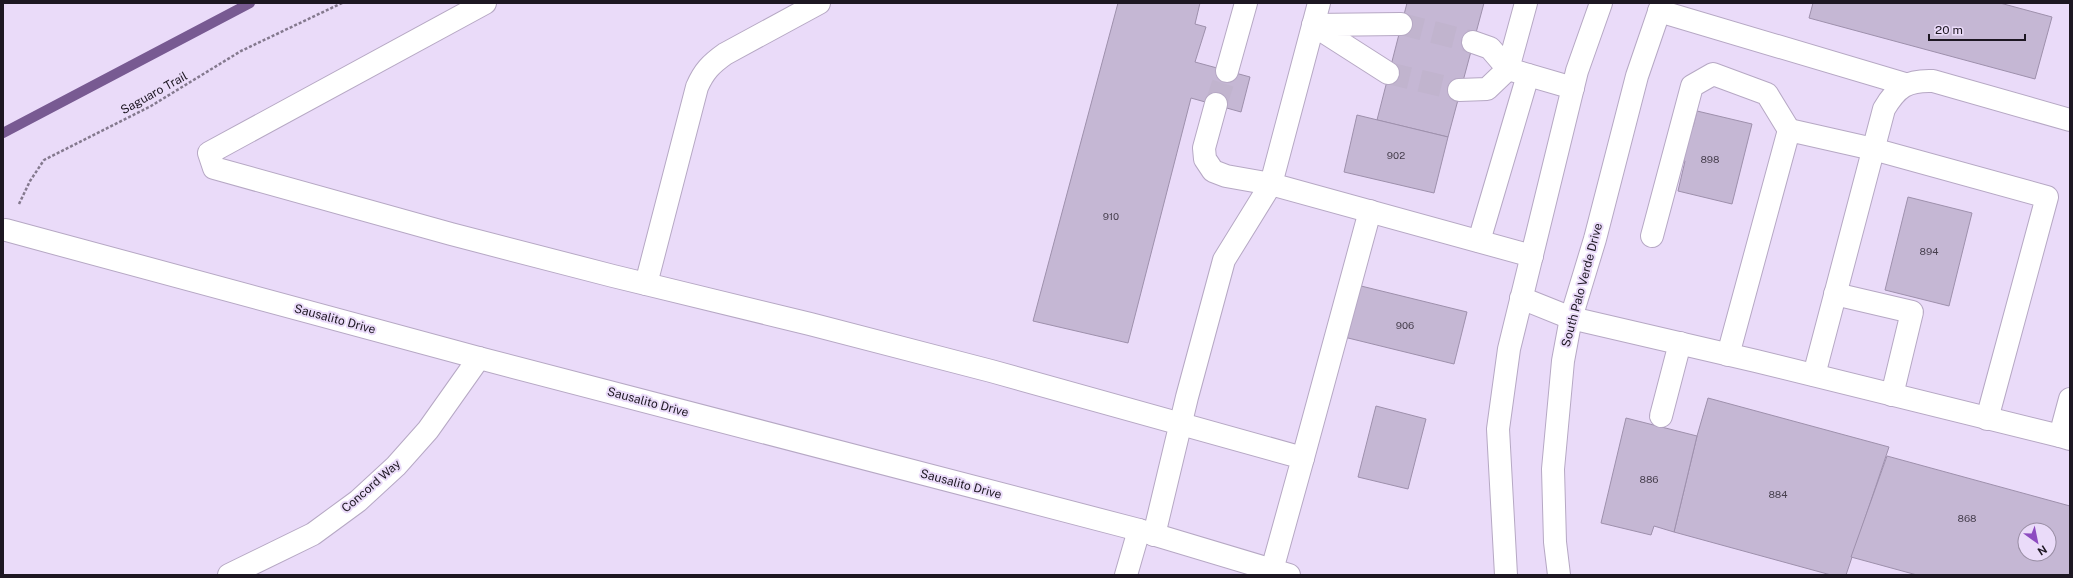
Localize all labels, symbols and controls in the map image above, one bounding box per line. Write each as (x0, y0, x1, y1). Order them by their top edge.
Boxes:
scale bar (1929, 16, 2025, 42)
text: 20 m (1935, 23, 1963, 37)
street label: Saguaro Trail (118, 69, 190, 117)
house number: 902 (1387, 149, 1405, 161)
house number: 898 (1700, 153, 1720, 165)
house number: 910 (1103, 210, 1119, 222)
street label: South Palo Verde Drive (1559, 221, 1605, 348)
house number: 894 (1920, 245, 1938, 257)
street label: Sausalito Drive (293, 301, 377, 337)
house number: 906 (1396, 319, 1414, 331)
street label: Sausalito Drive (606, 384, 690, 420)
street label: Concord Way (339, 456, 404, 515)
street label: Sausalito Drive (919, 466, 1003, 502)
house number: 886 (1639, 473, 1659, 485)
house number: 884 (1768, 488, 1788, 500)
house number: 868 (1957, 512, 1977, 524)
north arrow (2017, 522, 2057, 562)
text: N (2036, 543, 2049, 558)

